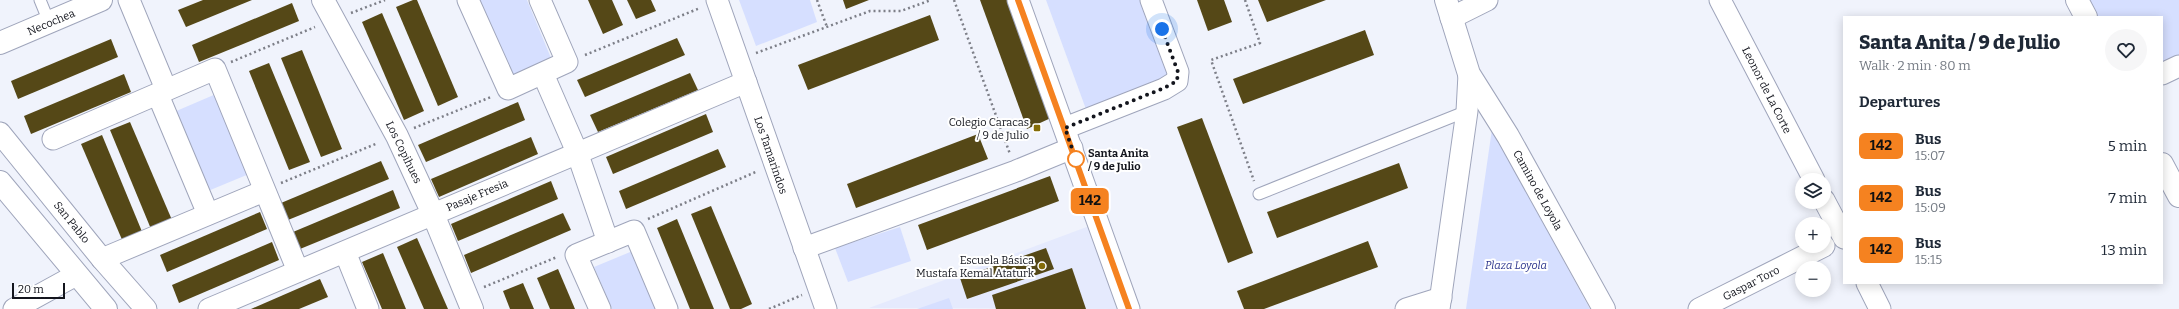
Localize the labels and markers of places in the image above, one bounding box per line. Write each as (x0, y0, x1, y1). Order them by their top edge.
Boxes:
place label: Colegio Caracas / 9 de Julio (949, 116, 1029, 142)
marker: Colegio Caracas / 9 de Julio (1032, 123, 1042, 133)
place label: Santa Anita / 9 de Julio (1087, 147, 1150, 173)
marker: Santa Anita / 9 de Julio (1067, 150, 1085, 168)
place label: Escuela Básica Mustafa Kemal Ataturk (916, 254, 1035, 280)
marker: Escuela Básica Mustafa Kemal Ataturk (1037, 261, 1047, 271)

